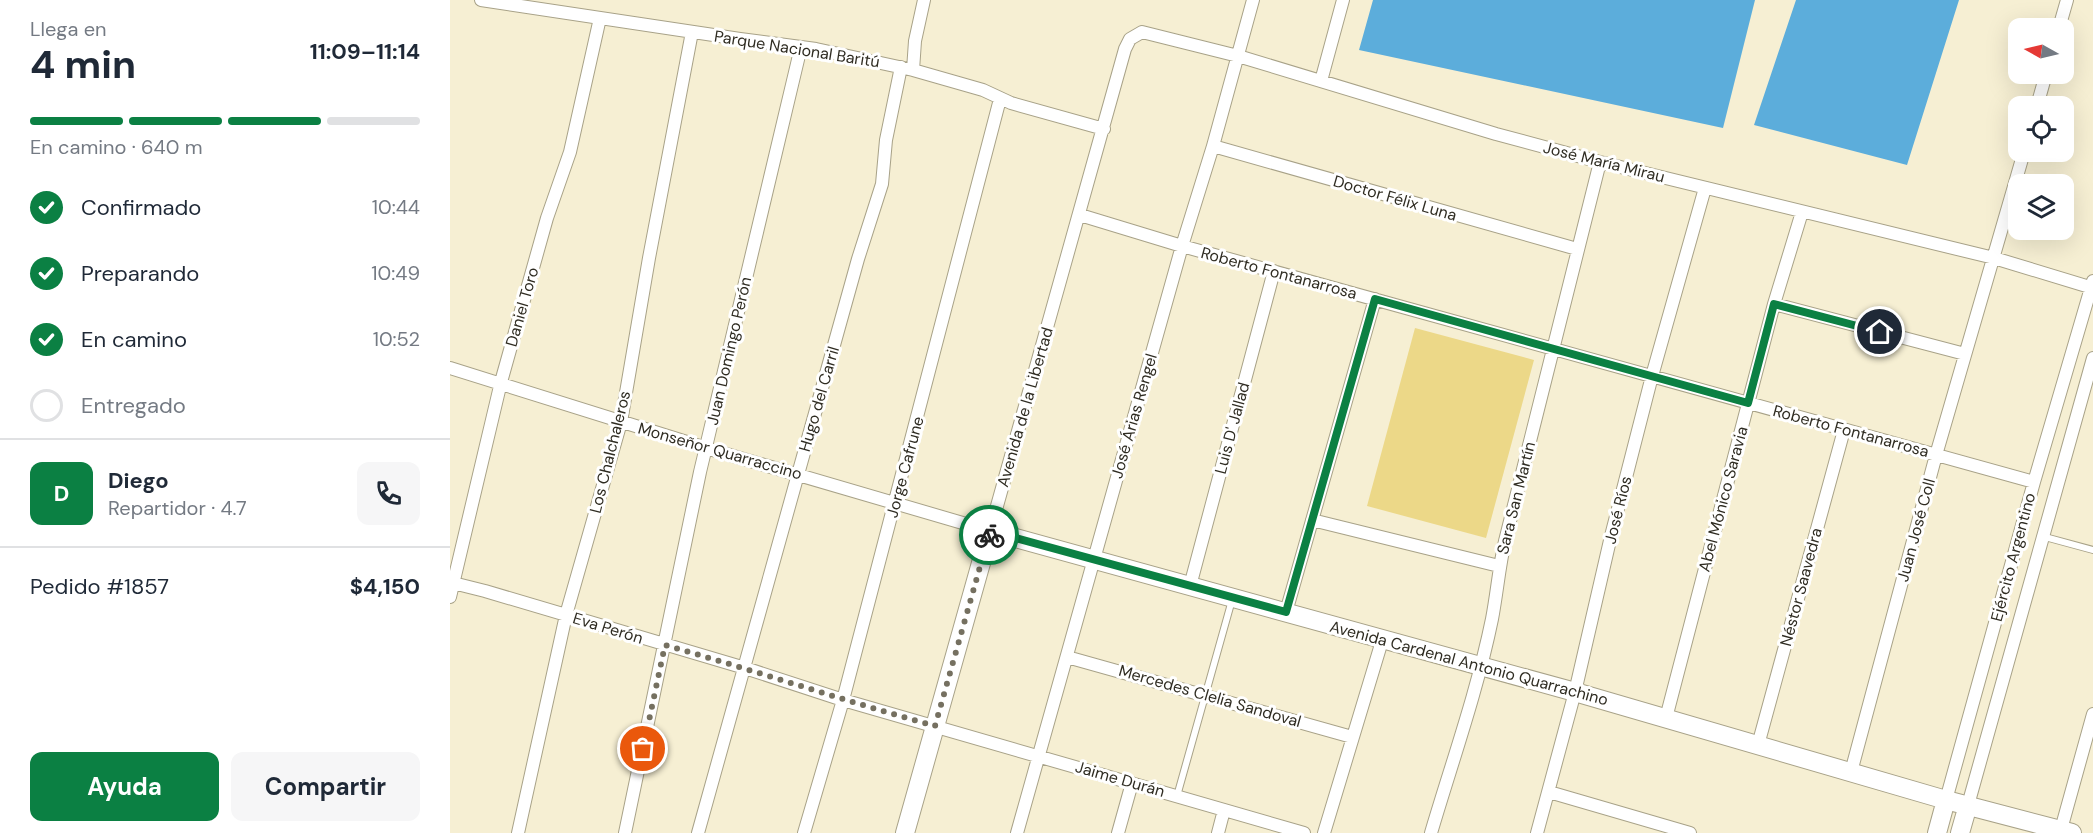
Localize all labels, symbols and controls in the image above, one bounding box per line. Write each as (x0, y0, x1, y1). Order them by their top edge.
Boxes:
text: Llega en (30, 16, 107, 42)
north arrow (2008, 18, 2074, 84)
map controls (2008, 18, 2074, 240)
street label: Parque Nacional Baritú (713, 26, 881, 72)
text: 11:09–11:14 (310, 37, 420, 66)
text: 4 min (30, 39, 136, 90)
button: locate (2008, 96, 2074, 162)
text: En camino · 640 m (30, 134, 203, 160)
street label: José María Mirau (1541, 137, 1667, 187)
street label: Doctor Félix Luna (1331, 170, 1459, 226)
button: layers (2008, 174, 2074, 240)
icon: check (30, 191, 63, 224)
text: Confirmado (81, 193, 201, 222)
text: 10:44 (372, 194, 420, 220)
street label: Roberto Fontanarrosa (1199, 242, 1359, 304)
icon: check (30, 257, 63, 290)
text: Preparando (81, 259, 199, 288)
text: 10:49 (371, 260, 420, 286)
street label: Daniel Toro (501, 265, 543, 349)
street label: Juan Domingo Perón (702, 275, 756, 427)
pin (1854, 306, 1905, 357)
icon: home (1863, 315, 1896, 348)
icon: check (30, 323, 63, 356)
text: En camino (81, 325, 187, 354)
street label: Avenida de la Libertad (992, 325, 1058, 489)
text: 10:52 (373, 326, 420, 352)
street label: Hugo del Carril (794, 344, 844, 454)
street label: José Árias Rengel (1106, 351, 1162, 481)
street label: Luis D' Jallad (1210, 380, 1254, 476)
street label: Los Chalchaleros (585, 388, 635, 516)
text: Entregado (81, 391, 186, 420)
street label: Roberto Fontanarrosa (1771, 400, 1931, 462)
street label: Jorge Cafrune (881, 414, 929, 520)
street label: Monseñor Quarraccino (636, 418, 804, 484)
street label: Abel Mónico Saravia (1693, 424, 1753, 574)
street label: Sara San Martín (1492, 439, 1540, 557)
button: phone (357, 462, 420, 525)
text: Diego (108, 466, 169, 495)
street label: José Ríos (1599, 474, 1637, 546)
street label: Juan José Coll (1892, 476, 1940, 584)
text: D (54, 479, 69, 508)
street label: Ejército Argentino (1986, 490, 2040, 624)
text: Repartidor · 4.7 (108, 495, 247, 521)
courier (959, 505, 1019, 565)
icon: bike (973, 519, 1006, 552)
street label: Néstor Saavedra (1775, 526, 1827, 648)
text: Pedido #1857 (30, 572, 169, 601)
text: $4,150 (350, 572, 420, 601)
street label: Eva Perón (570, 607, 646, 649)
street label: Avenida Cardenal Antonio Quarrachino (1327, 616, 1611, 710)
street label: Mercedes Clelia Sandoval (1116, 660, 1304, 732)
pin (617, 723, 668, 774)
icon: bag (626, 732, 659, 765)
button: Ayuda (30, 752, 219, 821)
button: Compartir (231, 752, 420, 821)
street label: Jaime Durán (1073, 756, 1167, 802)

